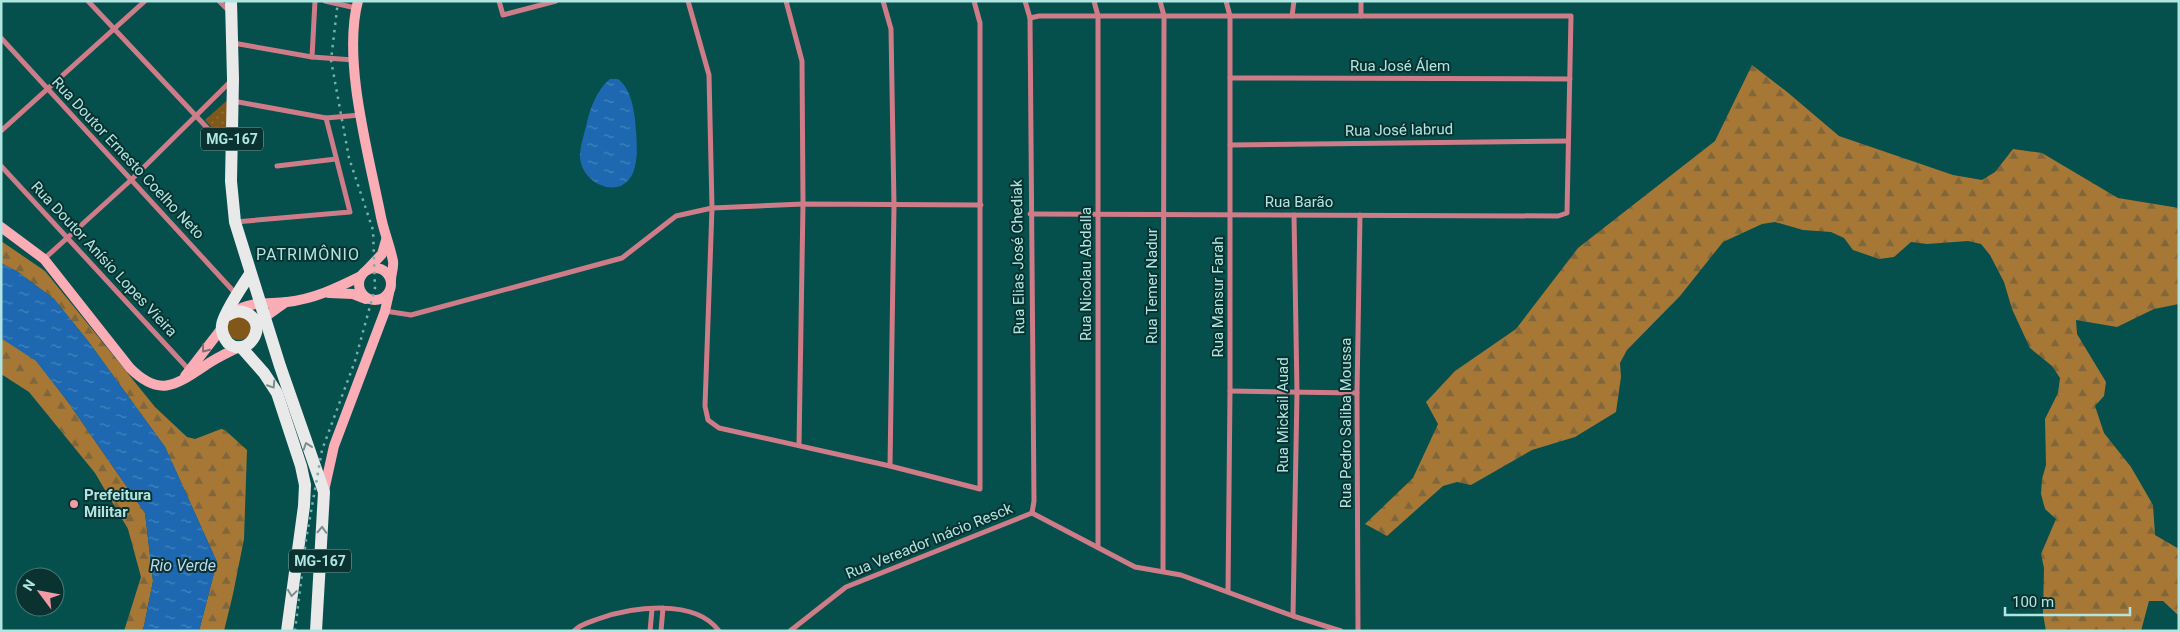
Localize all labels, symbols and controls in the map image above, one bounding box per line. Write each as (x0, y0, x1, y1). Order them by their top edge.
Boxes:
street label: Rua José Álem (1350, 57, 1450, 75)
street label: Rua Doutor Ernesto Coelho Neto (48, 73, 208, 243)
street label: Rua José Iabrud (1345, 120, 1453, 140)
road number: MG-167 (201, 128, 263, 150)
street label: Rua Doutor Anísio Lopes Vieira (27, 178, 181, 340)
street label: Rua Elias José Chediak (1008, 179, 1028, 335)
street label: Rua Barão (1265, 193, 1333, 211)
street label: Rua Nicolau Abdalla (1077, 207, 1095, 341)
street label: Rua Temer Nadur (1143, 228, 1161, 344)
street label: Rua Mansur Farah (1209, 236, 1227, 358)
district label: PATRIMÔNIO (256, 244, 360, 264)
street label: Rua Pedro Saliba Moussa (1337, 338, 1355, 508)
one-way arrow (202, 343, 210, 352)
street label: Rua Mickail Auad (1274, 357, 1292, 473)
one-way arrow (265, 380, 275, 389)
one-way arrow (303, 443, 313, 451)
place label: Prefeitura Militar (84, 486, 151, 521)
marker: Prefeitura Militar (68, 498, 80, 510)
street label: Rua Vereador Inácio Resck (843, 499, 1015, 583)
one-way arrow (317, 525, 327, 533)
road number: MG-167 (289, 550, 351, 572)
water label: Rio Verde (150, 556, 216, 575)
north arrow (15, 567, 65, 617)
text: N (20, 577, 38, 594)
scale bar (2005, 584, 2130, 616)
one-way arrow (287, 589, 298, 597)
text: 100 m (2012, 593, 2054, 611)

